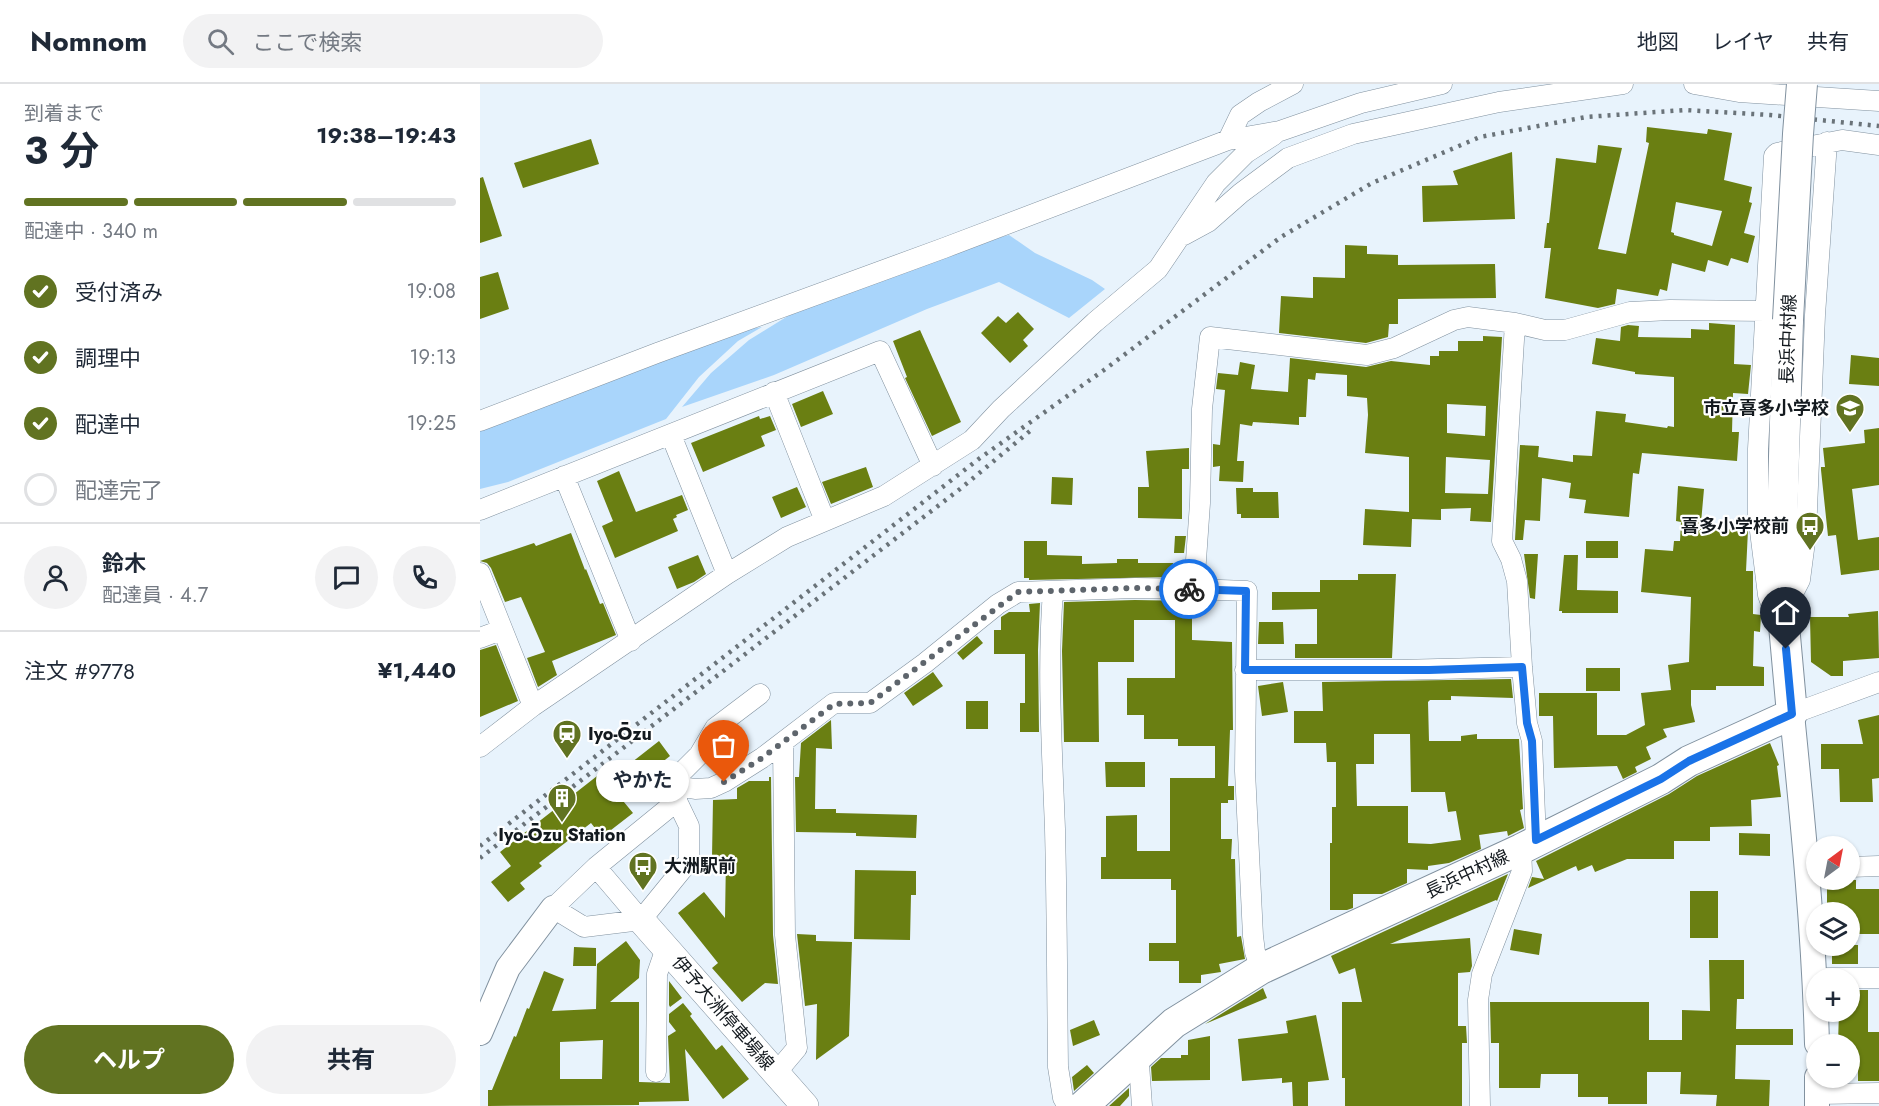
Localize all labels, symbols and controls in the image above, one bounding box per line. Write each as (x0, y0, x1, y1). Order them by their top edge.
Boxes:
search box (183, 14, 603, 68)
text: Nomnom (30, 21, 147, 62)
icon: search (204, 25, 237, 58)
text: ここで検索 (252, 26, 362, 58)
text: 地図 (1637, 27, 1679, 57)
text: レイヤ (1712, 27, 1774, 57)
text: 共有 (1807, 27, 1849, 57)
text: 到着まで (24, 99, 104, 128)
text: 19:38–19:43 (316, 119, 456, 151)
text: 3 分 (24, 122, 99, 179)
text: 配達中 · 340 m (24, 217, 158, 246)
icon: check (24, 275, 57, 308)
text: 受付済み (75, 276, 163, 308)
text: 19:08 (407, 277, 456, 306)
street label: 長浜中村線 (1773, 294, 1803, 384)
icon: check (24, 341, 57, 374)
text: 調理中 (75, 342, 141, 374)
text: 19:13 (410, 343, 456, 372)
school or university icon: 市立喜多小学校 (1834, 392, 1866, 434)
place label: 市立喜多小学校 (1703, 395, 1829, 421)
icon: check (24, 407, 57, 440)
text: 配達中 (75, 408, 141, 440)
text: 19:25 (407, 409, 456, 438)
text: 配達完了 (75, 474, 163, 506)
bus stop icon: 喜多小学校前 (1794, 510, 1826, 552)
place label: 喜多小学校前 (1681, 513, 1789, 539)
button: person (24, 546, 87, 609)
button: chat (315, 546, 378, 609)
button: phone (393, 546, 456, 609)
text: 鈴木 (102, 547, 146, 579)
courier (1159, 559, 1219, 619)
icon: bike (1173, 573, 1206, 606)
text: 配達員 · 4.7 (102, 581, 208, 610)
pin (1760, 587, 1811, 649)
icon: home (1769, 596, 1802, 629)
text: ¥1,440 (378, 654, 456, 686)
text: 注文 #9778 (24, 655, 135, 687)
station icon: Iyo-Ōzu (551, 718, 583, 760)
pin (698, 720, 749, 782)
place label: Iyo-Ōzu (588, 721, 652, 747)
icon: bag (707, 729, 740, 762)
callout: やかた (595, 761, 688, 803)
text: やかた (613, 766, 673, 795)
building icon: Iyo-Ōzu Station (546, 782, 578, 824)
place label: Iyo-Ōzu Station (498, 822, 626, 848)
north arrow (1806, 836, 1860, 890)
map controls (1806, 836, 1860, 1088)
street label: 長浜中村線 (1421, 843, 1513, 905)
bus stop icon: 大洲駅前 (627, 850, 659, 892)
place label: 大洲駅前 (664, 853, 736, 879)
button: layers (1806, 902, 1860, 956)
street label: 伊予大洲停車場線 (666, 950, 780, 1076)
button: + (1806, 968, 1860, 1022)
button: ヘルプ (24, 1025, 234, 1094)
button: 共有 (246, 1025, 456, 1094)
button: − (1806, 1034, 1860, 1088)

